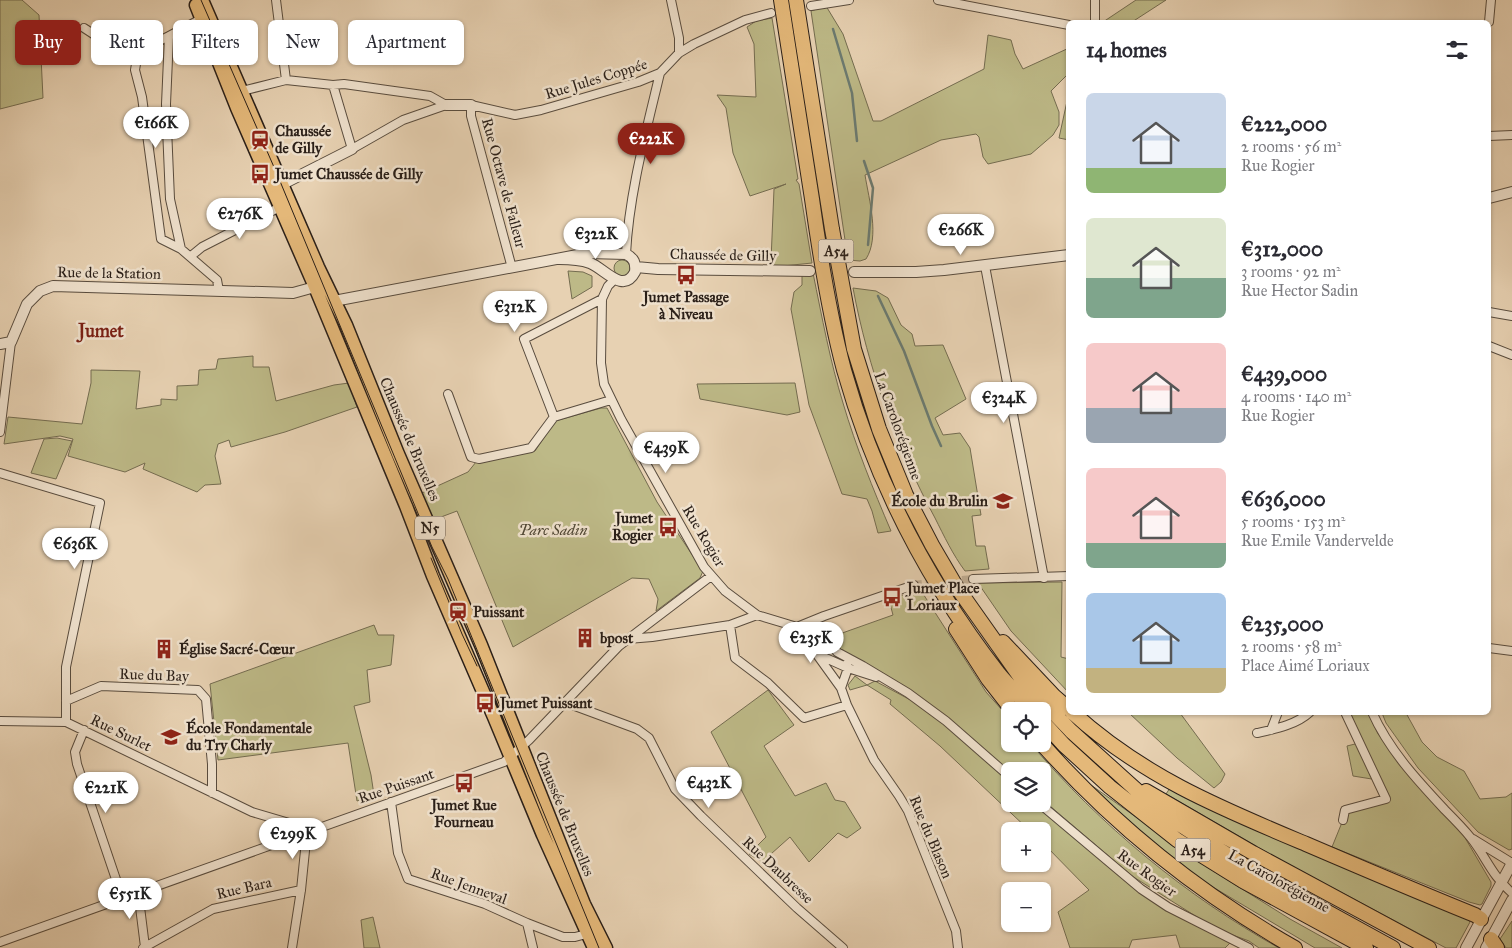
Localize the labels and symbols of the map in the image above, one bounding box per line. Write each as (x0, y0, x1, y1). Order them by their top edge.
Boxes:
street label: Rue Jules Coppée (543, 55, 650, 104)
pin: €166K (121, 106, 191, 149)
street label: Rue Octave de Falleur (478, 116, 530, 251)
place label: Chaussée de Gilly (275, 122, 332, 158)
pin: €222K (616, 122, 686, 165)
station icon: Chaussée de Gilly (249, 129, 271, 151)
bus stop icon: Jumet Chaussée de Gilly (249, 163, 271, 185)
place label: Jumet Chaussée de Gilly (273, 165, 424, 184)
pin: €276K (205, 198, 275, 240)
pin: €266K (926, 214, 996, 256)
pin: €322K (561, 218, 631, 260)
road number: A54 (818, 240, 854, 262)
street label: Chaussée de Gilly (670, 245, 777, 265)
street label: Rue de la Station (57, 263, 161, 283)
bus stop icon: Jumet Passage à Niveau (675, 264, 697, 286)
place label: Jumet Passage à Niveau (641, 288, 730, 323)
pin: €312K (480, 290, 550, 333)
district label: Jumet (76, 320, 124, 343)
street label: La Carolorégienne (870, 370, 926, 482)
street label: Chaussée de Bruxelles (376, 374, 444, 504)
pin: €324K (969, 382, 1039, 424)
pin: €439K (631, 432, 701, 474)
school or university icon: École du Brulin (992, 490, 1014, 512)
place label: École du Brulin (891, 491, 989, 510)
street label: Rue Rogier (679, 502, 730, 570)
place label: Jumet Rogier (612, 509, 654, 545)
road number: N5 (415, 516, 445, 540)
bus stop icon: Jumet Rogier (657, 516, 679, 538)
park label: Parc Sadin (519, 521, 587, 539)
pin: €636K (40, 528, 110, 570)
place label: Jumet Place Loriaux (905, 579, 980, 614)
bus stop icon: Jumet Place Loriaux (881, 586, 903, 608)
station icon: Puissant (447, 601, 469, 623)
place label: Puissant (473, 603, 525, 621)
pin: €235K (776, 622, 846, 664)
building icon: bpost (574, 627, 596, 649)
place label: bpost (599, 629, 634, 648)
building icon: Église Sacré-Cœur (153, 638, 175, 660)
place label: Église Sacré-Cœur (179, 639, 295, 659)
street label: Rue du Bay (119, 665, 190, 685)
bus stop icon: Jumet Puissant (474, 692, 496, 714)
place label: Jumet Puissant (498, 694, 593, 713)
street label: Rue Surlet (88, 711, 155, 756)
place label: École Fondamentale du Try Charly (186, 718, 313, 755)
school or university icon: École Fondamentale du Try Charly (160, 726, 182, 748)
street label: Chaussée de Bruxelles (532, 749, 598, 879)
street label: Rue Puissant (356, 764, 437, 807)
pin: €432K (674, 766, 744, 809)
pin: €221K (71, 772, 141, 814)
bus stop icon: Jumet Rue Fourneau (453, 772, 475, 794)
street label: Rue du Blason (905, 793, 957, 881)
place label: Jumet Rue Fourneau (429, 796, 498, 831)
pin: €299K (258, 818, 328, 860)
street label: Rue Daubresse (739, 833, 817, 907)
road number: A54 (1176, 838, 1210, 862)
street label: Rue Rogier (1114, 845, 1180, 901)
street label: La Carolorégienne (1225, 846, 1333, 916)
street label: Rue Jenneval (428, 864, 510, 909)
street label: Rue Bara (215, 873, 274, 903)
pin: €551K (95, 878, 165, 920)

